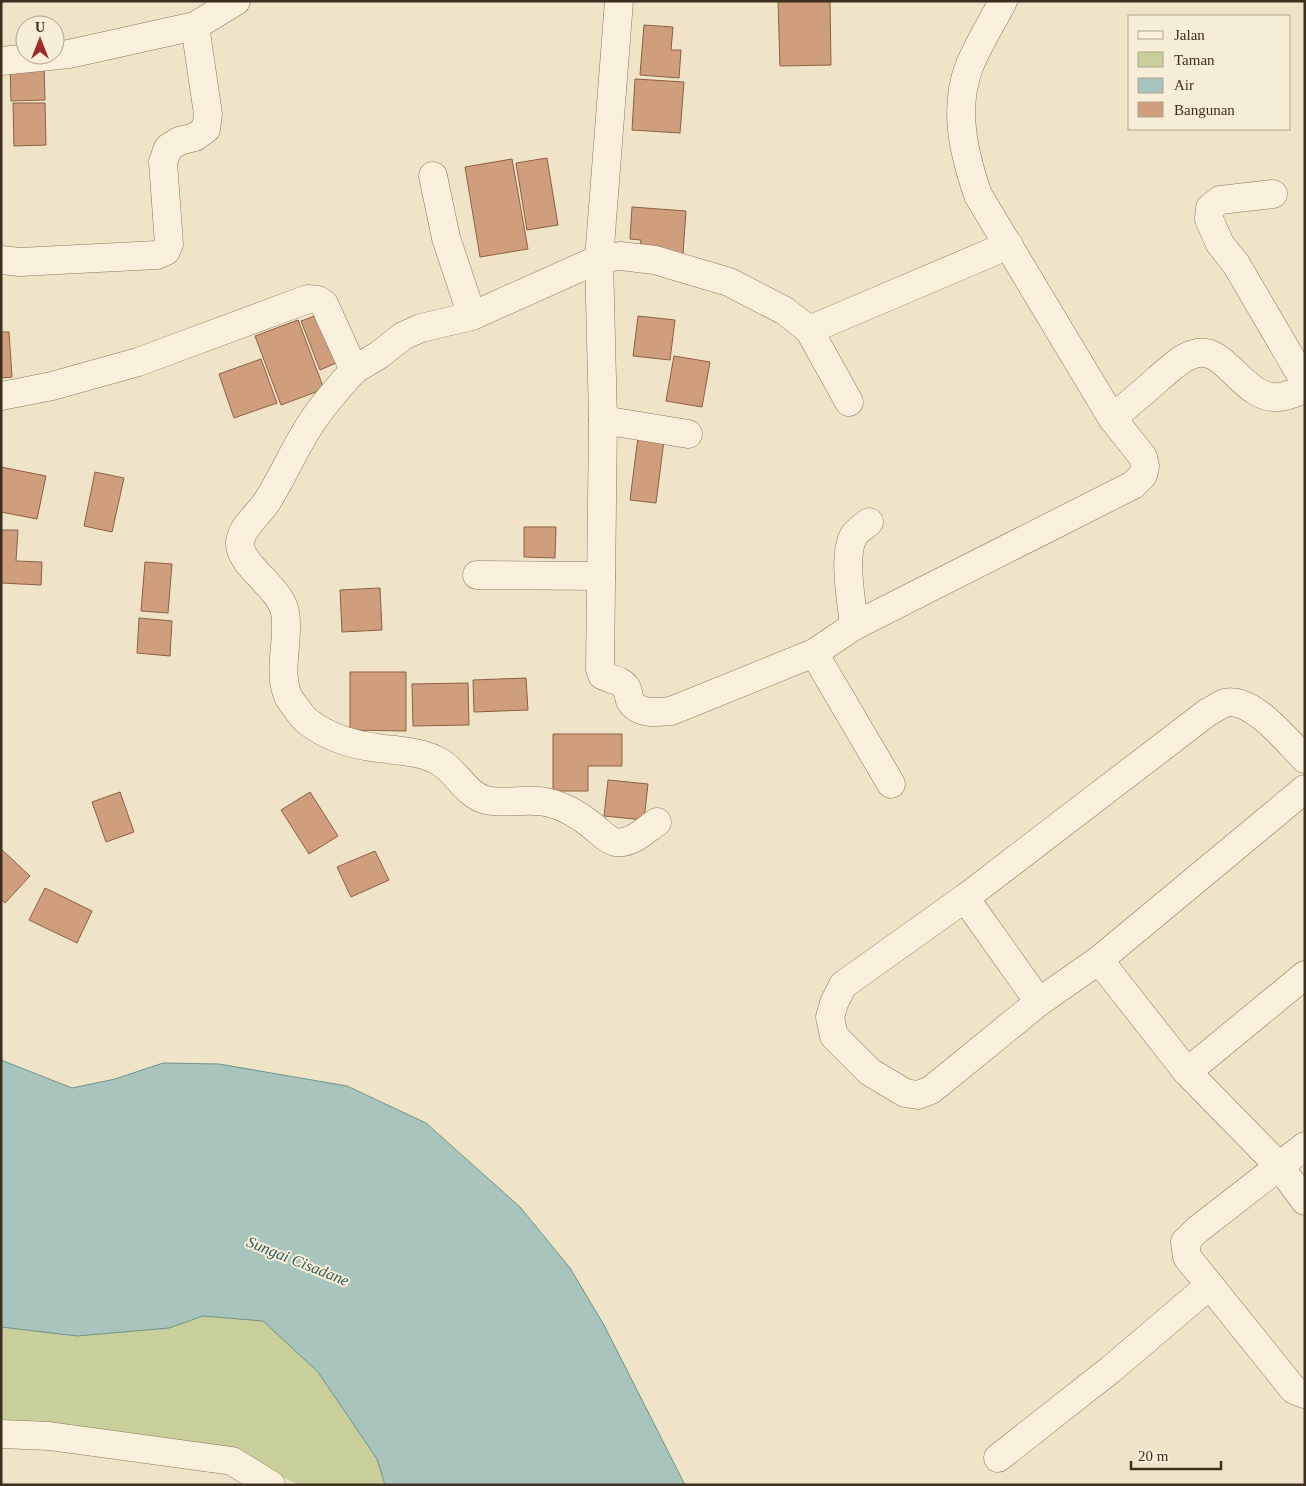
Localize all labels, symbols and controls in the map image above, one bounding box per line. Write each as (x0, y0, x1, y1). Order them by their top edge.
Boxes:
north arrow (15, 15, 65, 65)
legend (1128, 15, 1291, 130)
text: U (35, 20, 45, 35)
text: Jalan (1174, 27, 1205, 43)
text: Taman (1174, 52, 1215, 68)
text: Air (1174, 77, 1194, 93)
text: Bangunan (1174, 102, 1235, 118)
water label: Sungai Cisadane (244, 1233, 352, 1290)
scale bar (1131, 1438, 1221, 1470)
text: 20 m (1138, 1448, 1169, 1464)

